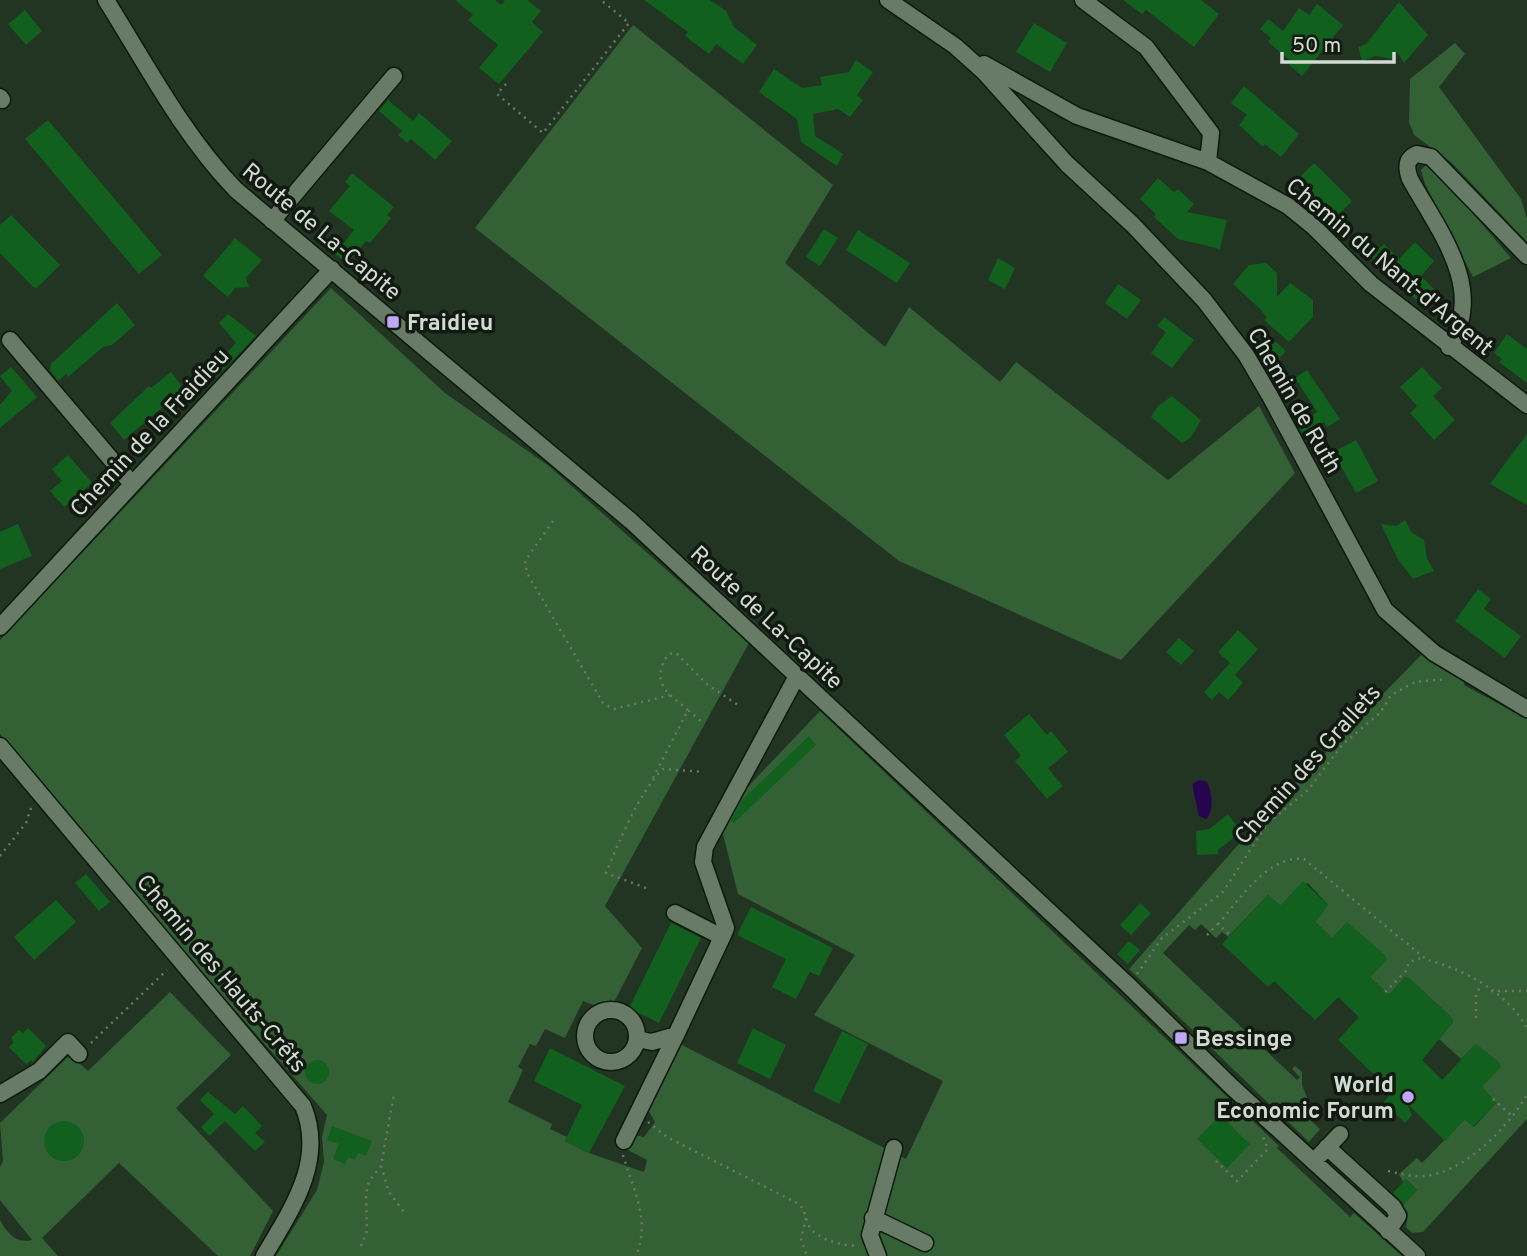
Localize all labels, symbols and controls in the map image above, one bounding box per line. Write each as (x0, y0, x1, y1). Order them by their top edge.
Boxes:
scale bar (1282, 21, 1394, 65)
text: 50 m (1292, 33, 1341, 60)
street label: Route de La-Capite (235, 158, 406, 308)
street label: Chemin du Nant-d'Argent (1279, 173, 1498, 363)
place label: Fraidieu (407, 310, 493, 339)
marker: Fraidieu (385, 314, 401, 330)
street label: Chemin de Ruth (1239, 323, 1346, 480)
street label: Chemin de la Fraidieu (65, 343, 237, 524)
street label: Route de La-Capite (683, 541, 848, 697)
street label: Chemin des Grallets (1229, 680, 1388, 852)
street label: Chemin des Hauts-Crêts (129, 869, 312, 1080)
place label: Bessinge (1195, 1026, 1292, 1055)
marker: Bessinge (1173, 1030, 1189, 1046)
place label: World Economic Forum (1216, 1072, 1394, 1127)
marker: World Economic Forum (1400, 1089, 1416, 1105)

